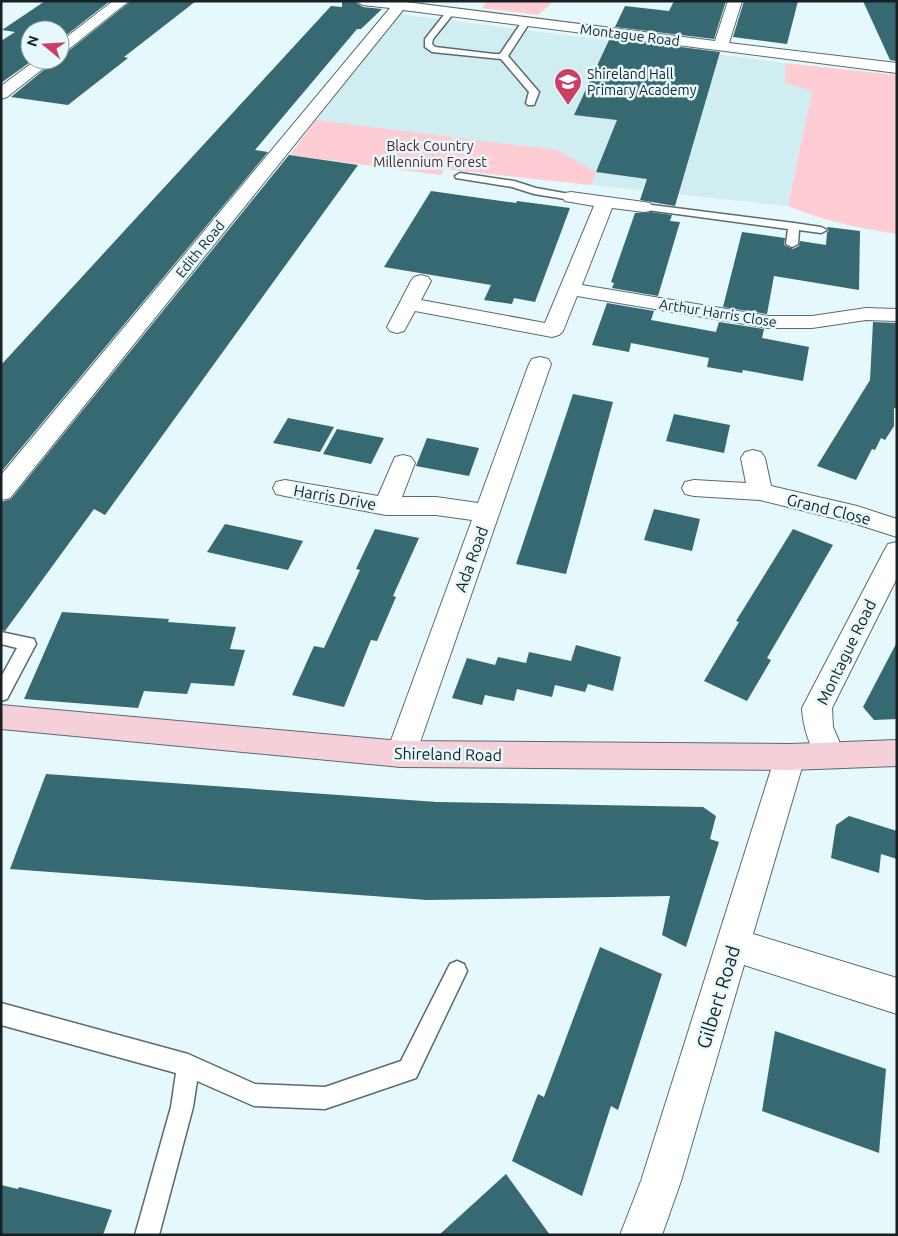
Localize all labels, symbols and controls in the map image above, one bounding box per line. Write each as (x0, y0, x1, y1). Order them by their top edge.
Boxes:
north arrow (20, 20, 70, 70)
street label: Montague Road (579, 21, 681, 49)
text: N (23, 34, 42, 48)
place label: Shireland Hall Primary Academy (587, 66, 697, 98)
school or university icon: Shireland Hall Primary Academy (553, 67, 583, 106)
park label: Black Country Millennium Forest (373, 138, 487, 170)
street label: Edith Road (172, 217, 228, 281)
street label: Arthur Harris Close (658, 296, 778, 330)
street label: Harris Drive (292, 481, 378, 513)
street label: Grand Close (785, 490, 873, 528)
street label: Ada Road (451, 524, 491, 594)
street label: Montague Road (813, 597, 879, 707)
street label: Shireland Road (394, 744, 502, 764)
street label: Gilbert Road (692, 943, 744, 1051)

